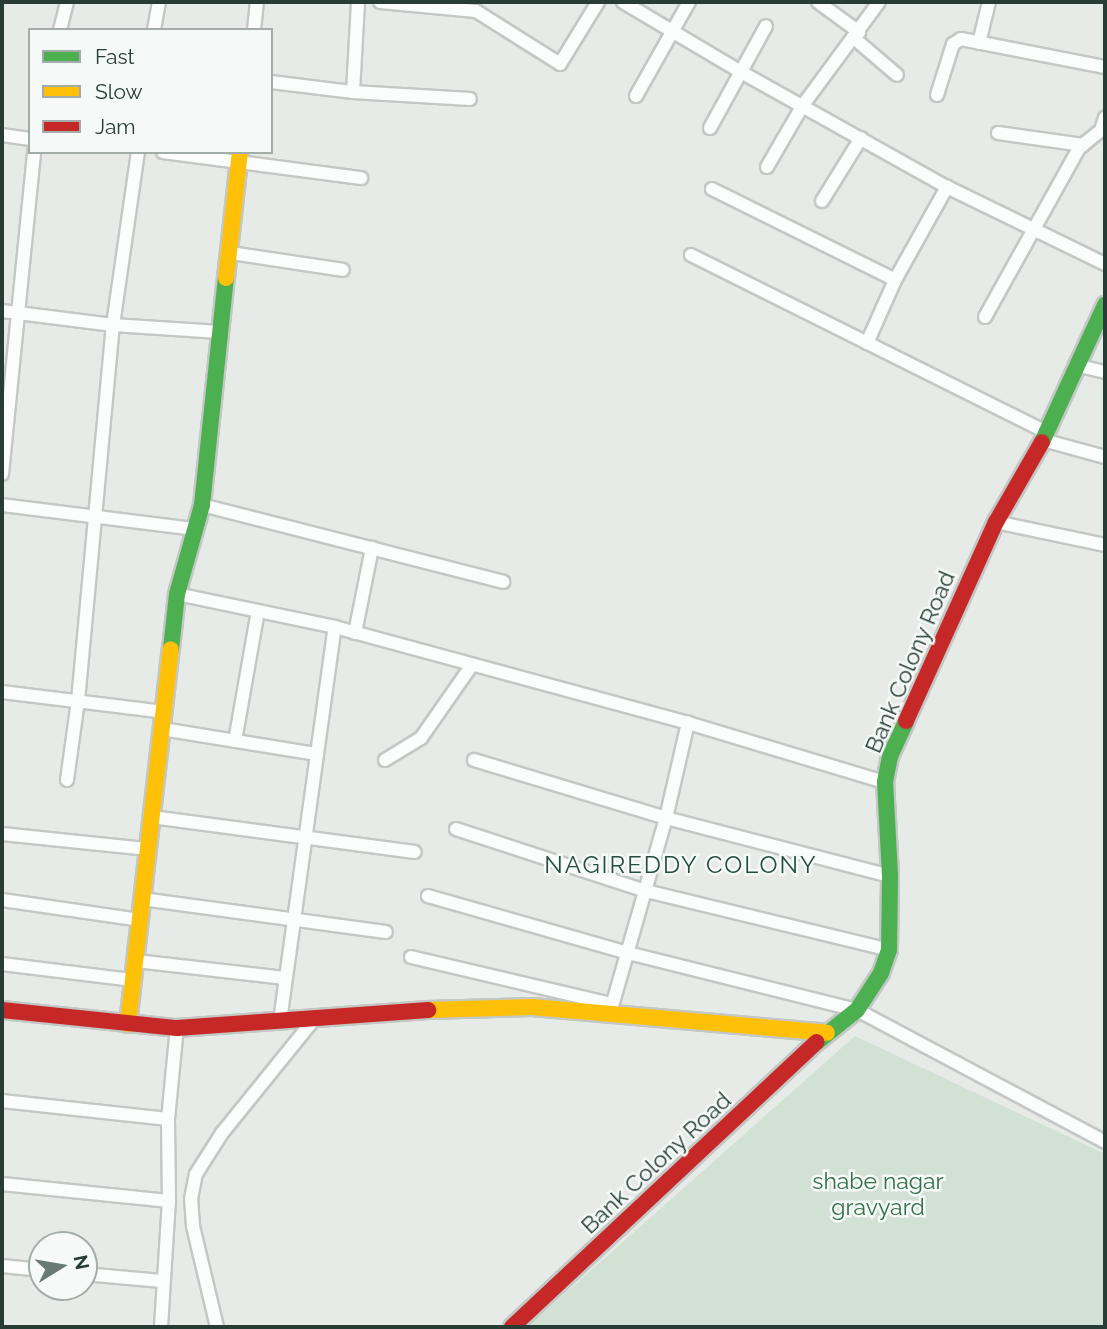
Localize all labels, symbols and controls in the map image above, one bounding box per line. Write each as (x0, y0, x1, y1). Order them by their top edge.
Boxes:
legend (28, 28, 273, 154)
text: Fast (95, 44, 135, 69)
text: Slow (95, 79, 143, 104)
text: Jam (95, 114, 136, 139)
street label: Bank Colony Road (859, 567, 961, 757)
district label: NAGIREDDY COLONY (546, 851, 816, 879)
street label: Bank Colony Road (575, 1086, 737, 1240)
park label: shabe nagar gravyard (812, 1167, 944, 1221)
north arrow (28, 1231, 98, 1301)
text: N (69, 1253, 94, 1272)

